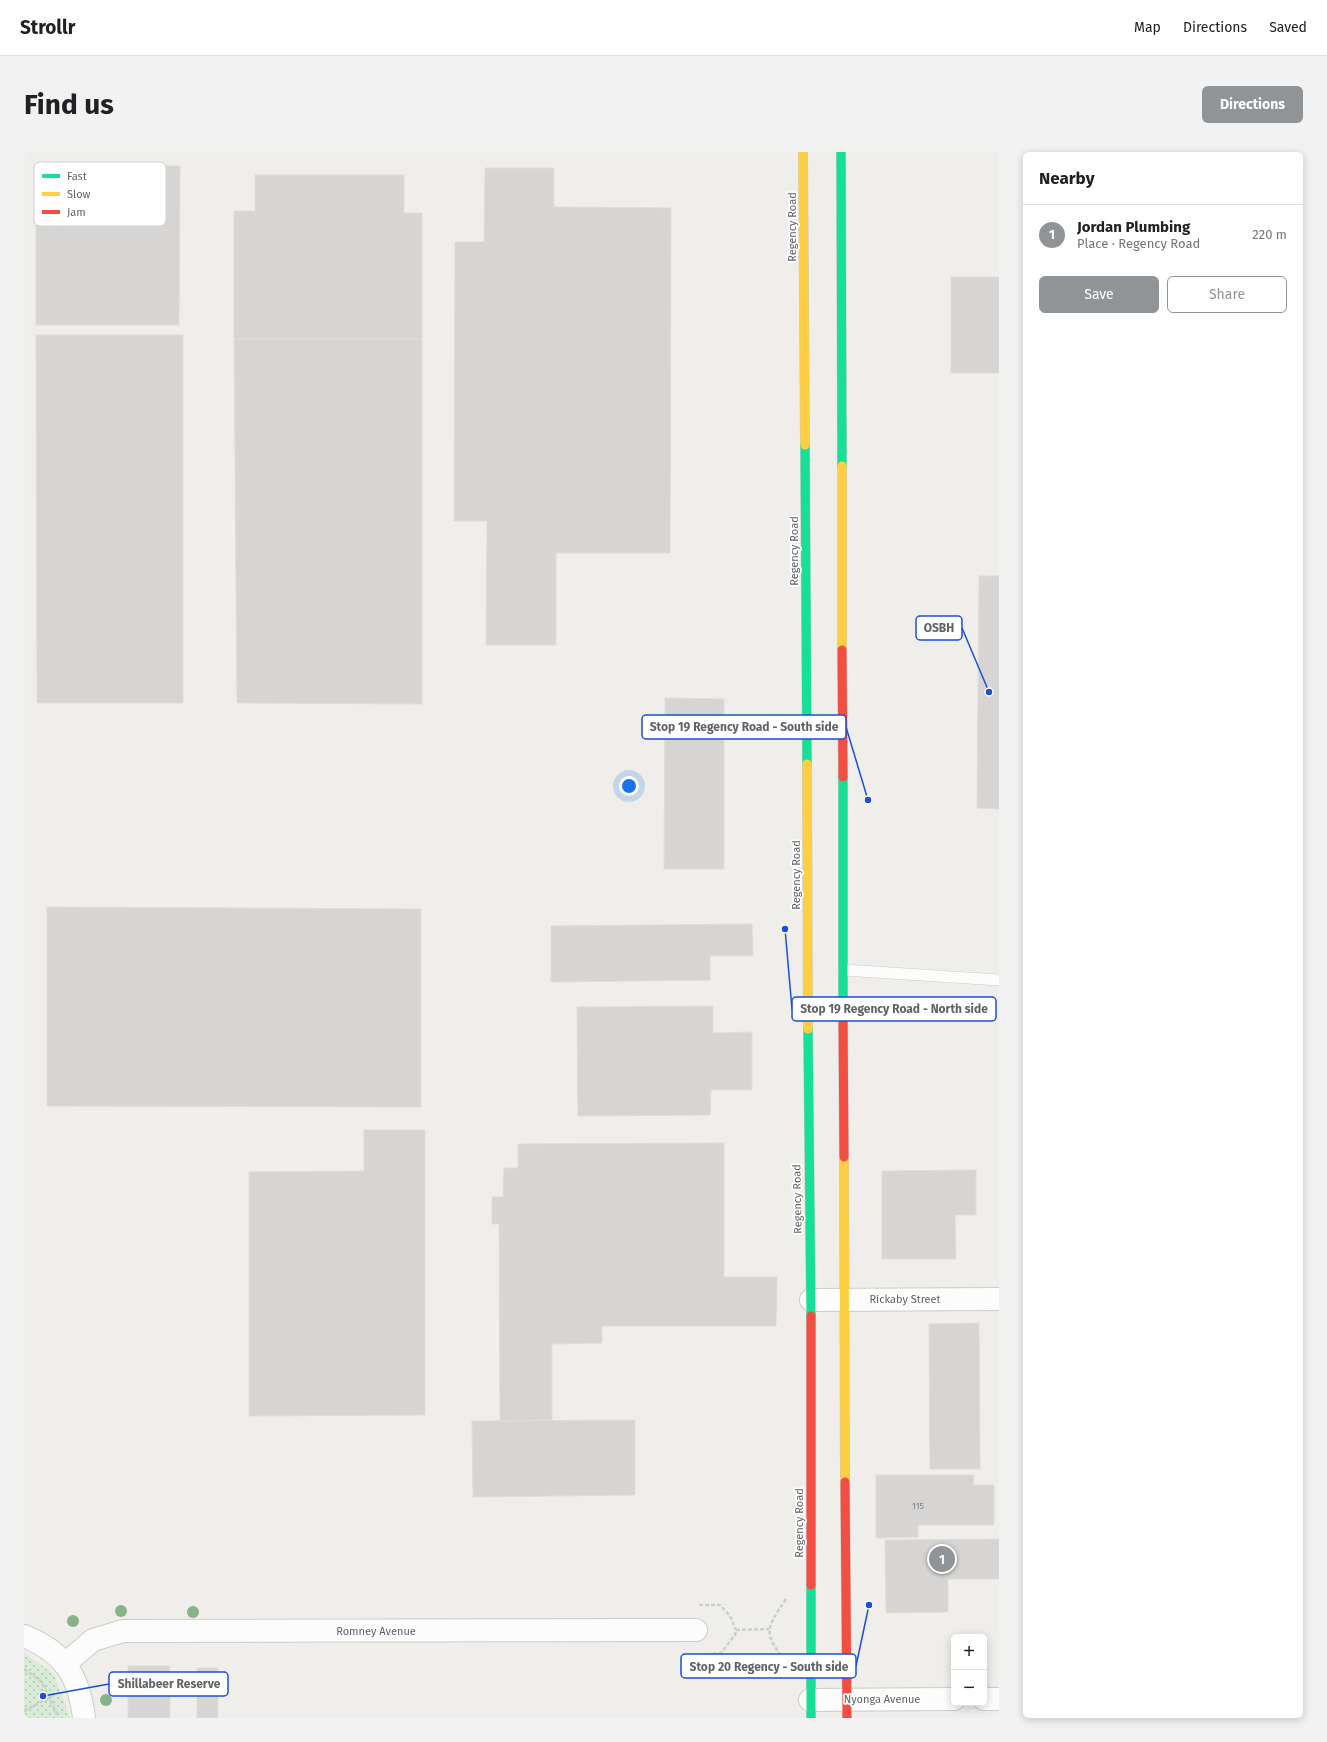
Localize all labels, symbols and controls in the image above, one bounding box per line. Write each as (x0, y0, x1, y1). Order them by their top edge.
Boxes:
text: Strollr (20, 16, 75, 39)
text: Map (1134, 19, 1161, 36)
text: Directions (1183, 19, 1247, 36)
text: Saved (1269, 19, 1307, 36)
button: Directions (1202, 86, 1303, 123)
text: Find us (24, 88, 114, 121)
legend (34, 162, 166, 226)
text: Nearby (1039, 168, 1094, 189)
text: Fast (67, 170, 87, 183)
text: Slow (67, 188, 91, 201)
street label: Regency Road (786, 192, 799, 262)
text: Jam (67, 206, 86, 219)
text: Jordan Plumbing (1077, 218, 1190, 236)
text: 1 (1049, 227, 1055, 242)
text: 220 m (1252, 227, 1287, 242)
text: Place · Regency Road (1077, 236, 1200, 251)
button: Save (1039, 276, 1159, 313)
button: Share (1167, 276, 1287, 313)
street label: Regency Road (788, 516, 801, 586)
callout: OSBH (916, 616, 962, 640)
text: OSBH (924, 621, 954, 635)
callout: Stop 19 Regency Road - South side (642, 715, 846, 739)
text: Stop 19 Regency Road - South side (650, 720, 839, 734)
your location (619, 776, 639, 796)
street label: Regency Road (790, 840, 803, 910)
callout: Stop 19 Regency Road - North side (792, 997, 996, 1021)
text: Stop 19 Regency Road - North side (800, 1002, 988, 1016)
street label: Regency Road (790, 1164, 805, 1234)
street label: Rickaby Street (869, 1293, 941, 1306)
street label: Regency Road (793, 1488, 806, 1558)
house number: 115 (912, 1501, 925, 1511)
pin: 1 (929, 1544, 955, 1574)
street label: Romney Avenue (336, 1625, 416, 1638)
map controls (951, 1634, 987, 1706)
button: + (951, 1634, 987, 1670)
callout: Stop 20 Regency - South side (681, 1654, 856, 1678)
text: Stop 20 Regency - South side (690, 1660, 849, 1674)
button: − (951, 1670, 987, 1706)
callout: Shillabeer Reserve (109, 1672, 228, 1696)
text: Shillabeer Reserve (118, 1677, 221, 1691)
street label: Nyonga Avenue (844, 1693, 920, 1706)

